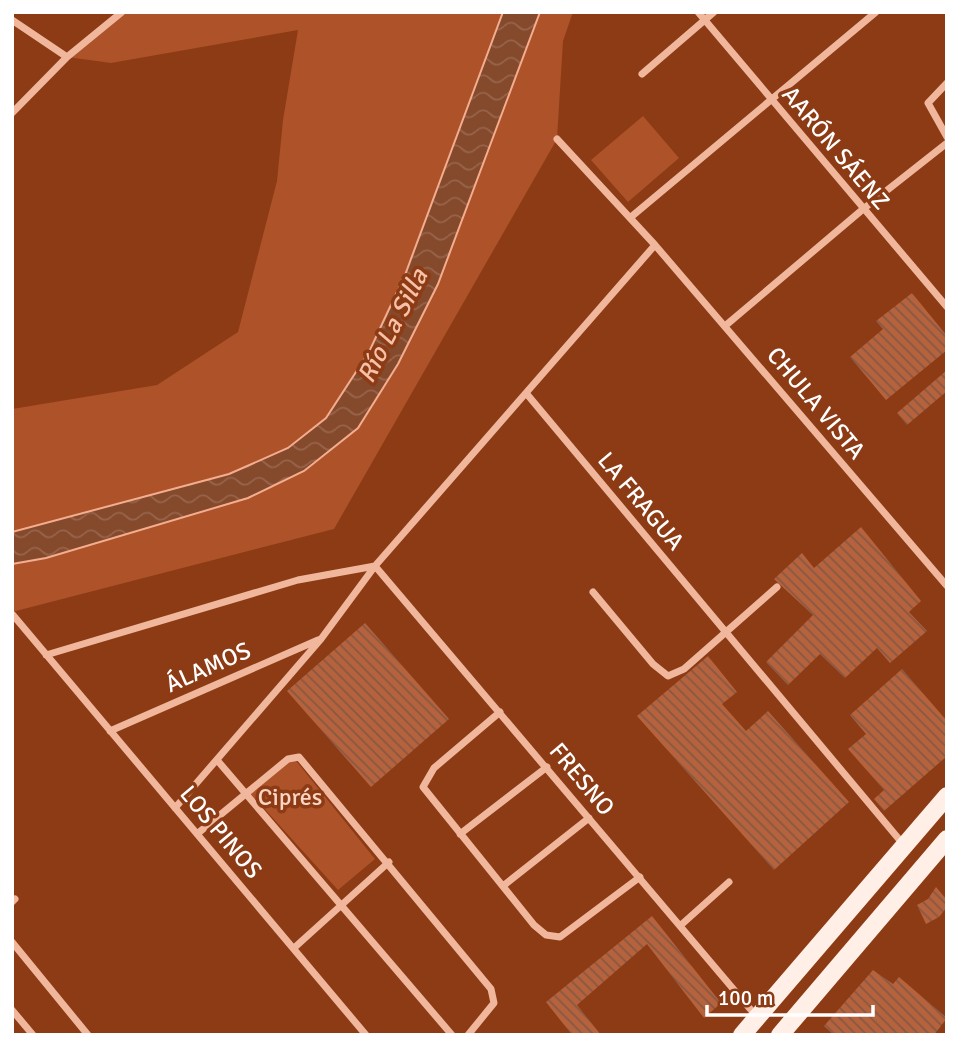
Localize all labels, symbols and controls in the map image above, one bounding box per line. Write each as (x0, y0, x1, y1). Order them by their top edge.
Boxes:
street label: AARÓN SÁENZ (776, 80, 896, 216)
water label: Río La Silla (351, 263, 436, 388)
street label: CHULA VISTA (760, 341, 872, 466)
street label: LA FRAGUA (591, 446, 691, 557)
street label: ÁLAMOS (161, 635, 255, 699)
street label: FRESNO (543, 736, 621, 822)
street label: LOS PINOS (173, 779, 269, 885)
park label: Ciprés (258, 782, 322, 812)
scale bar (707, 974, 873, 1018)
text: 100 m (718, 985, 773, 1011)

